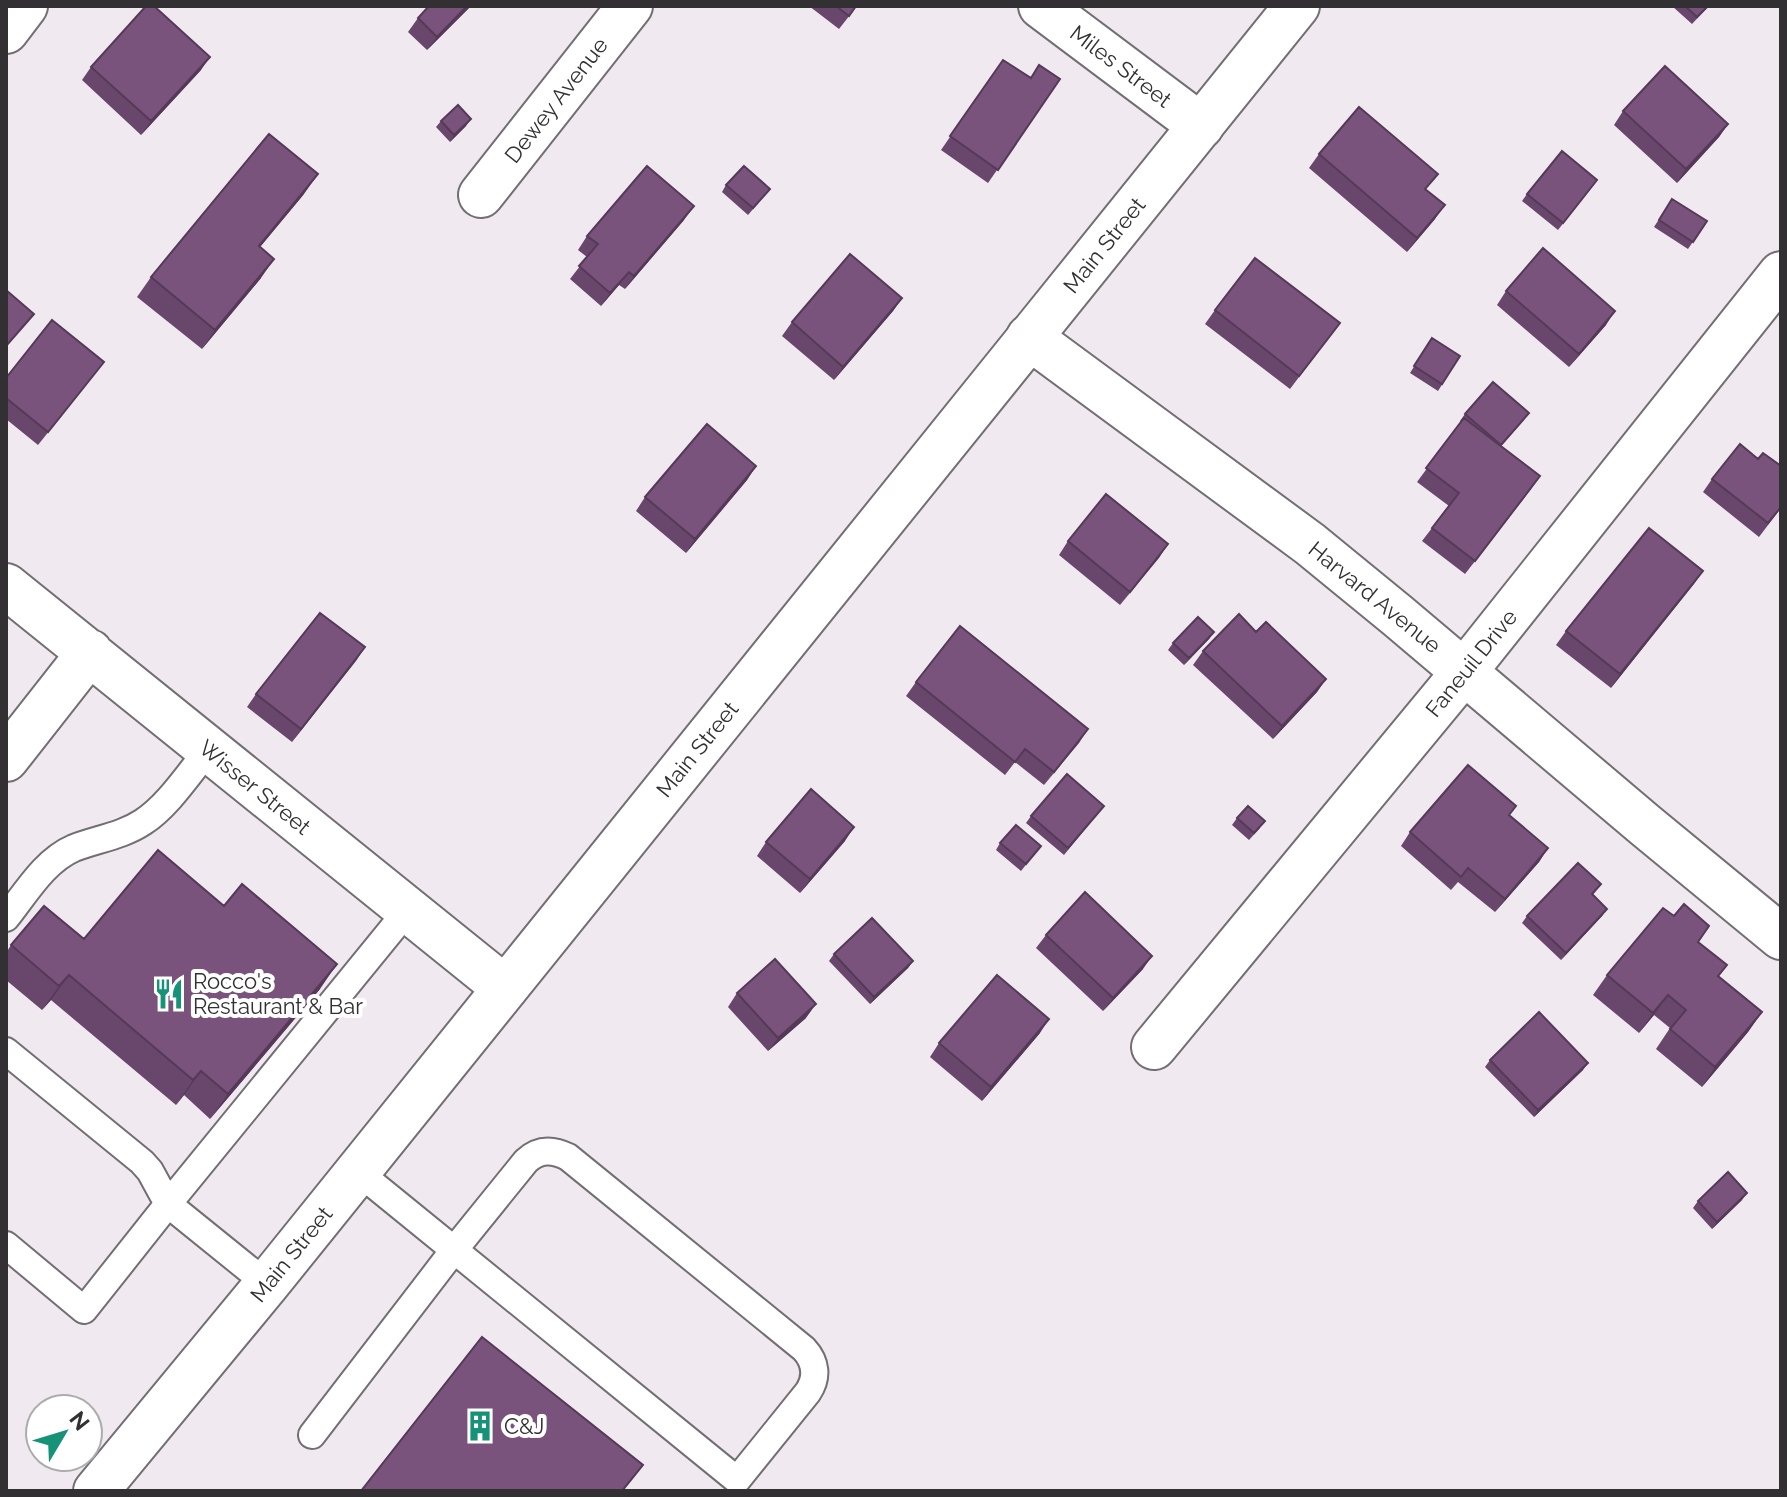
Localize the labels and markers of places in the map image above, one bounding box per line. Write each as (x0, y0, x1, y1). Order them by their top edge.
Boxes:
place label: Rocco's Restaurant & Bar (193, 968, 363, 1019)
restaurant icon: Rocco's Restaurant & Bar (152, 977, 186, 1011)
building icon: C&J (463, 1409, 497, 1443)
place label: C&J (504, 1413, 544, 1439)

